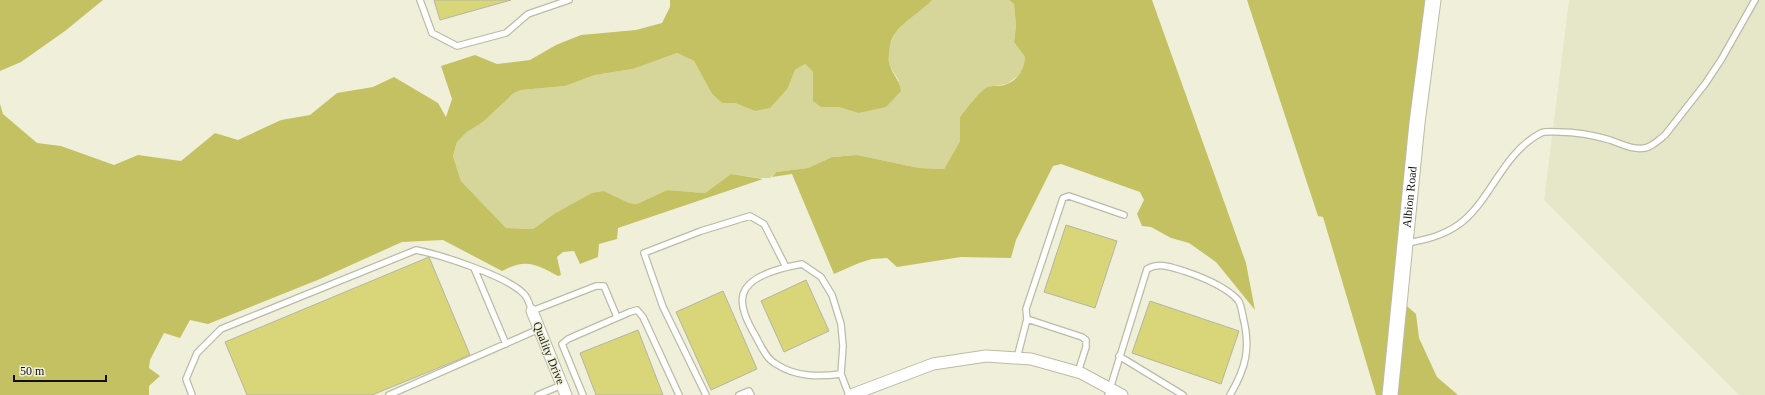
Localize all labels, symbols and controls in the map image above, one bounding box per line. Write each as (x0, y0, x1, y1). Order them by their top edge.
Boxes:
street label: Albion Road (1400, 166, 1420, 228)
street label: Quality Drive (530, 320, 568, 386)
scale bar (14, 357, 106, 383)
text: 50 m (20, 364, 45, 378)

